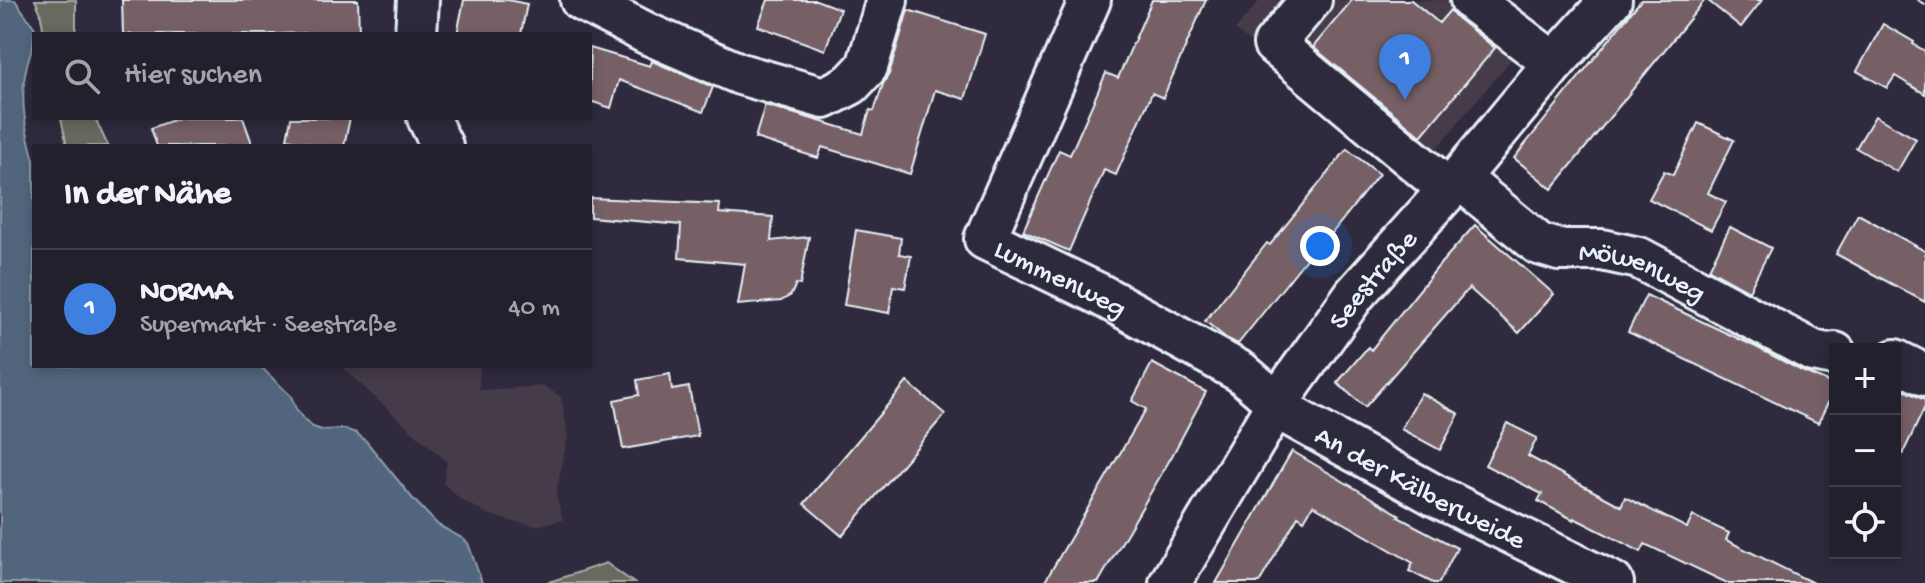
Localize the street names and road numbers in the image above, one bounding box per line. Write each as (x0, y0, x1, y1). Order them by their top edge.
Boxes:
street label: Seestraße (1323, 224, 1426, 337)
street label: Lummenweg (988, 234, 1131, 327)
street label: Möwenweg (1579, 237, 1710, 312)
street label: An der Kälberweide (1308, 420, 1531, 559)

